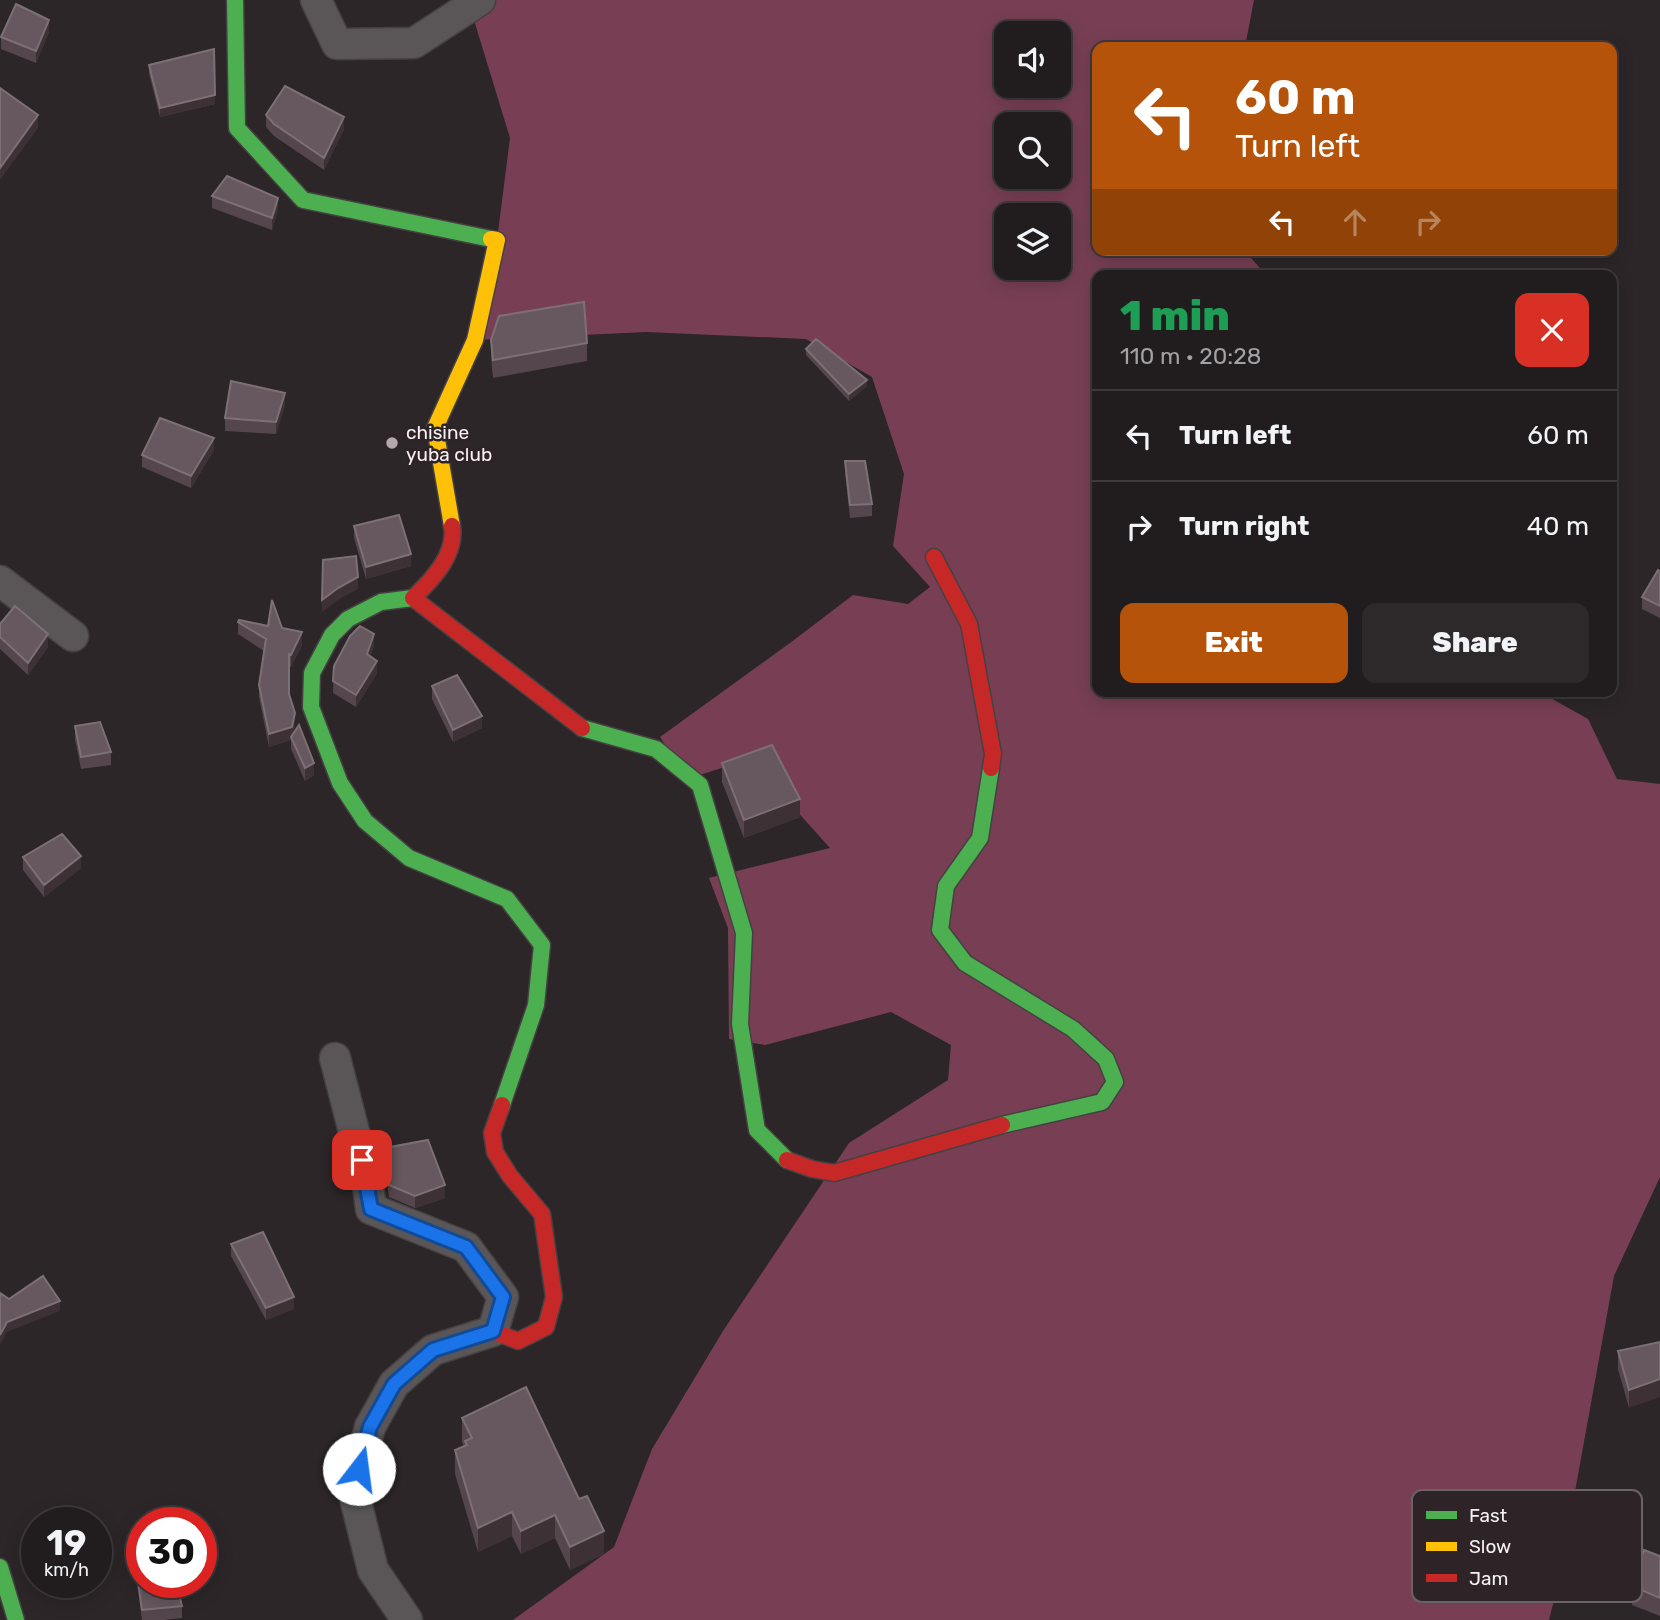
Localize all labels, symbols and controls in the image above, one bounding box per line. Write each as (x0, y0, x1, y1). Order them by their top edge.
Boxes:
map controls (994, 21, 1071, 280)
button: sound (994, 21, 1071, 98)
text: 60 m (1235, 68, 1356, 126)
icon: left (1120, 70, 1211, 161)
button: search (994, 112, 1071, 189)
text: Turn left (1235, 127, 1360, 165)
button: layers (994, 203, 1071, 280)
icon: left (1263, 203, 1301, 241)
icon: ahead (1336, 203, 1374, 241)
icon: right (1409, 203, 1447, 241)
text: 1 min (1120, 291, 1230, 341)
button: close (1515, 293, 1589, 367)
text: 110 m · 20:28 (1120, 342, 1261, 370)
icon: left (1120, 417, 1158, 455)
text: Turn left (1179, 420, 1291, 451)
text: 60 m (1527, 420, 1589, 451)
place label: chisine yuba club (406, 421, 492, 466)
marker: chisine yuba club (384, 435, 400, 451)
icon: right (1120, 508, 1158, 546)
text: Turn right (1179, 511, 1309, 542)
text: 40 m (1527, 511, 1589, 542)
button: Exit (1120, 603, 1348, 683)
button: Share (1362, 603, 1589, 683)
pin (332, 1130, 392, 1190)
icon: arrive (343, 1141, 381, 1179)
position arrow (322, 1432, 396, 1506)
legend (1412, 1490, 1642, 1602)
text: Fast (1469, 1504, 1508, 1527)
speed limit sign: 30 (126, 1507, 217, 1598)
text: 19 (47, 1522, 86, 1564)
text: Slow (1469, 1535, 1511, 1558)
text: km/h (44, 1559, 89, 1581)
text: Jam (1469, 1567, 1508, 1590)

